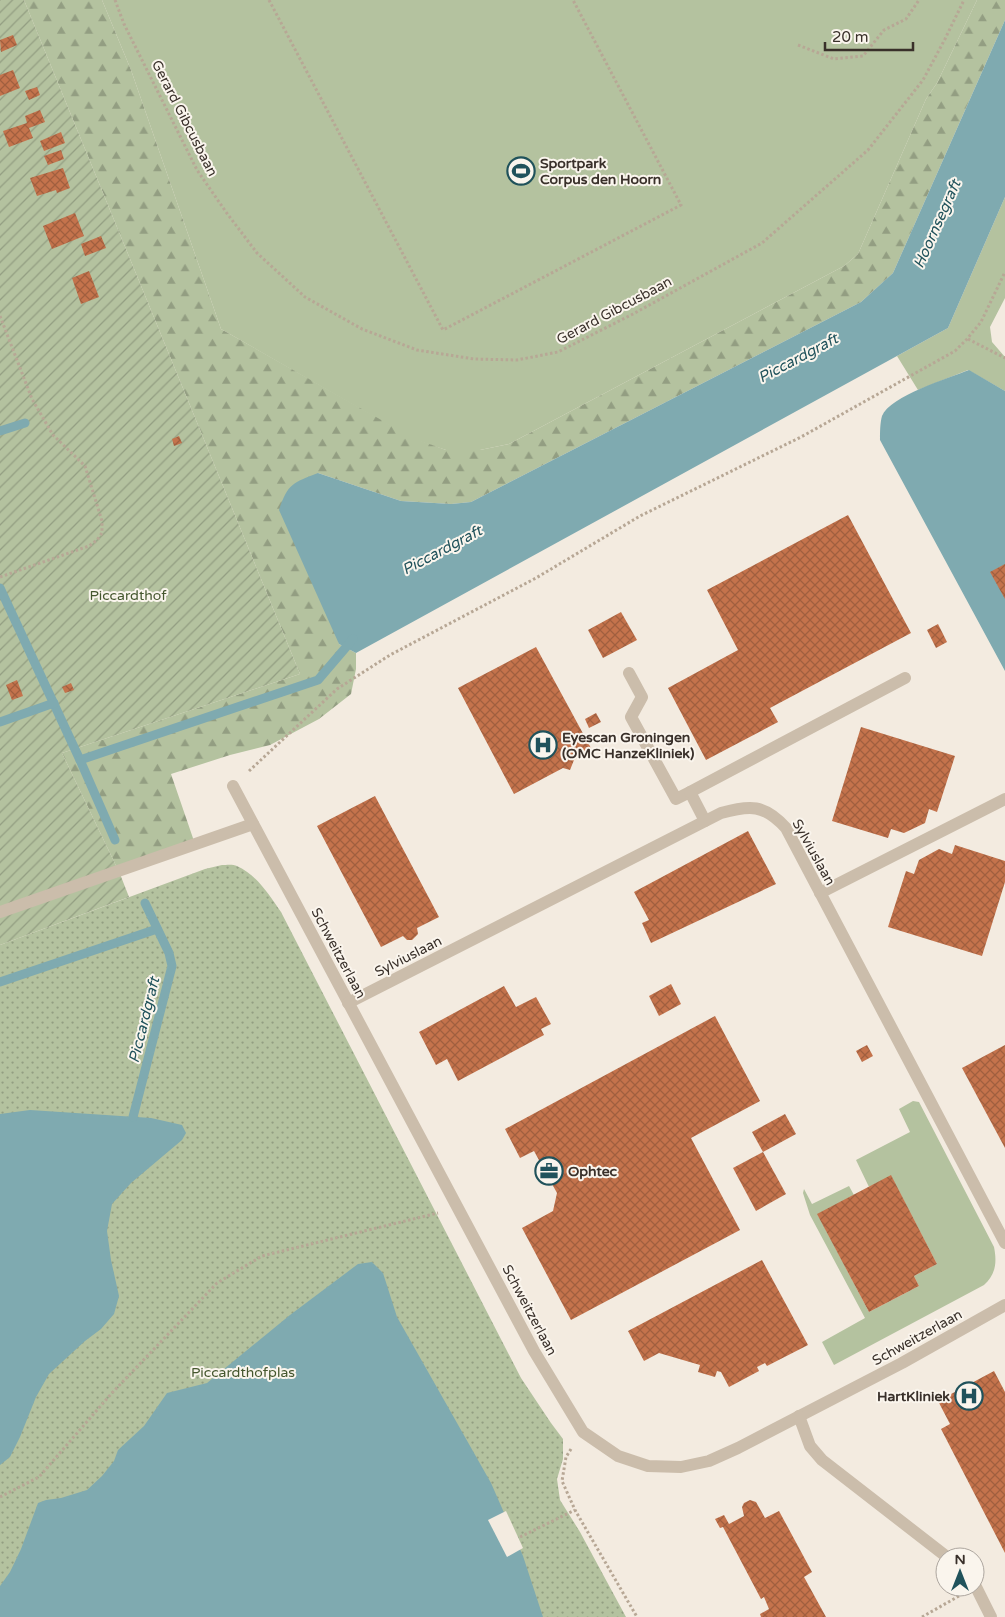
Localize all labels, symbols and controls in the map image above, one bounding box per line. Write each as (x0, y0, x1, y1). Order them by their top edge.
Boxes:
scale bar (825, 20, 912, 52)
text: 20 m (832, 28, 869, 46)
street label: Gerard Gibcusbaan (148, 57, 221, 179)
place label: Sportpark Corpus den Hoorn (540, 155, 661, 188)
sports icon: Sportpark Corpus den Hoorn (506, 156, 536, 186)
water label: Hoornsegraft (910, 175, 965, 271)
street label: Gerard Gibcusbaan (554, 273, 675, 348)
water label: Piccardgraft (755, 328, 843, 387)
water label: Piccardgraft (399, 520, 487, 579)
park label: Piccardthof (89, 587, 167, 604)
place label: Eyescan Groningen (OMC HanzeKliniek) (562, 729, 694, 762)
hospital icon: Eyescan Groningen (OMC HanzeKliniek) (528, 730, 558, 760)
street label: Sylviuslaan (788, 816, 839, 888)
street label: Schweitzerlaan (308, 905, 370, 1001)
street label: Sylviuslaan (372, 932, 445, 981)
water label: Piccardgraft (125, 973, 164, 1065)
office icon: Ophtec (534, 1156, 564, 1186)
place label: Ophtec (568, 1163, 618, 1180)
street label: Schweitzerlaan (499, 1262, 561, 1358)
street label: Schweitzerlaan (869, 1306, 965, 1369)
park label: Piccardthofplas (191, 1364, 295, 1381)
hospital icon: HartKliniek (954, 1381, 984, 1411)
place label: HartKliniek (877, 1388, 950, 1405)
north arrow (935, 1547, 985, 1597)
text: N (954, 1551, 966, 1568)

